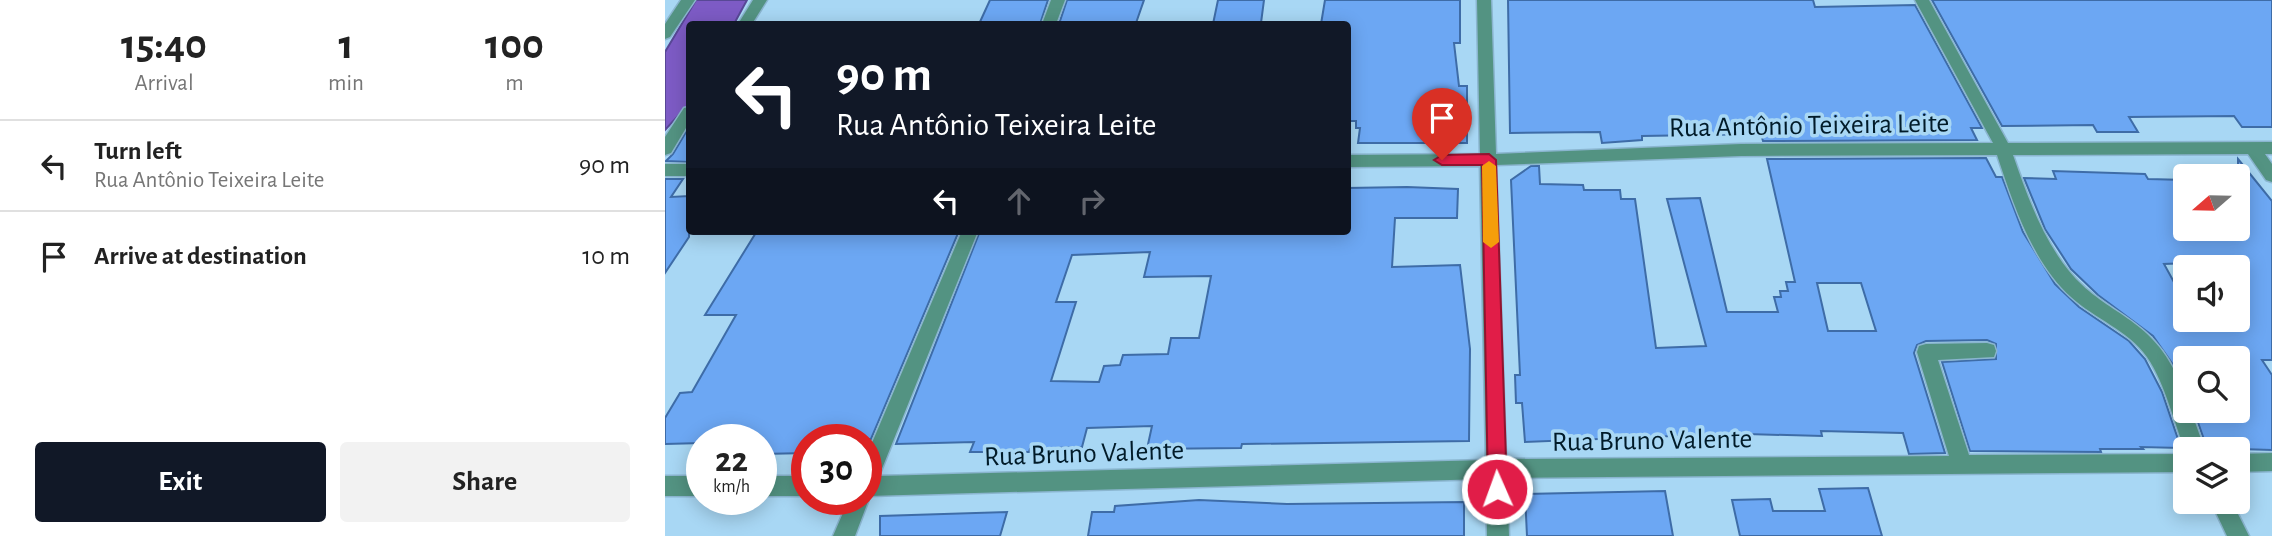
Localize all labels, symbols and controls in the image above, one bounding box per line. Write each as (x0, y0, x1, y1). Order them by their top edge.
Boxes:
text: 15:40 (121, 24, 207, 66)
text: 1 (338, 24, 354, 66)
text: 100 (485, 24, 544, 66)
icon: left (721, 49, 812, 140)
text: 90 m (836, 51, 932, 100)
text: Arrival (134, 72, 194, 95)
text: min (328, 72, 364, 95)
text: m (505, 72, 524, 95)
pin (1412, 88, 1472, 160)
icon: arrive (1423, 99, 1461, 137)
text: Rua Antônio Teixeira Leite (836, 109, 1157, 141)
street label: Rua Antônio Teixeira Leite (1669, 110, 1949, 142)
text: Turn left (94, 138, 182, 164)
icon: left (35, 147, 73, 185)
text: 90 m (579, 152, 630, 178)
north arrow (2173, 164, 2251, 242)
map controls (2173, 164, 2250, 514)
text: Rua Antônio Teixeira Leite (94, 169, 324, 192)
icon: left (927, 182, 965, 220)
icon: ahead (1000, 182, 1038, 220)
icon: right (1073, 182, 1111, 220)
icon: arrive (35, 238, 73, 276)
text: Arrive at destination (94, 243, 307, 269)
text: 10 m (582, 243, 630, 269)
button: sound (2173, 255, 2250, 332)
button: search (2173, 346, 2250, 423)
speed limit sign: 30 (791, 424, 882, 515)
street label: Rua Bruno Valente (1552, 425, 1752, 457)
street label: Rua Bruno Valente (983, 437, 1185, 471)
button: layers (2173, 437, 2250, 514)
button: Exit (35, 442, 326, 522)
button: Share (340, 442, 630, 522)
text: 22 (715, 443, 748, 478)
position arrow (1460, 452, 1534, 526)
text: km/h (713, 478, 750, 496)

